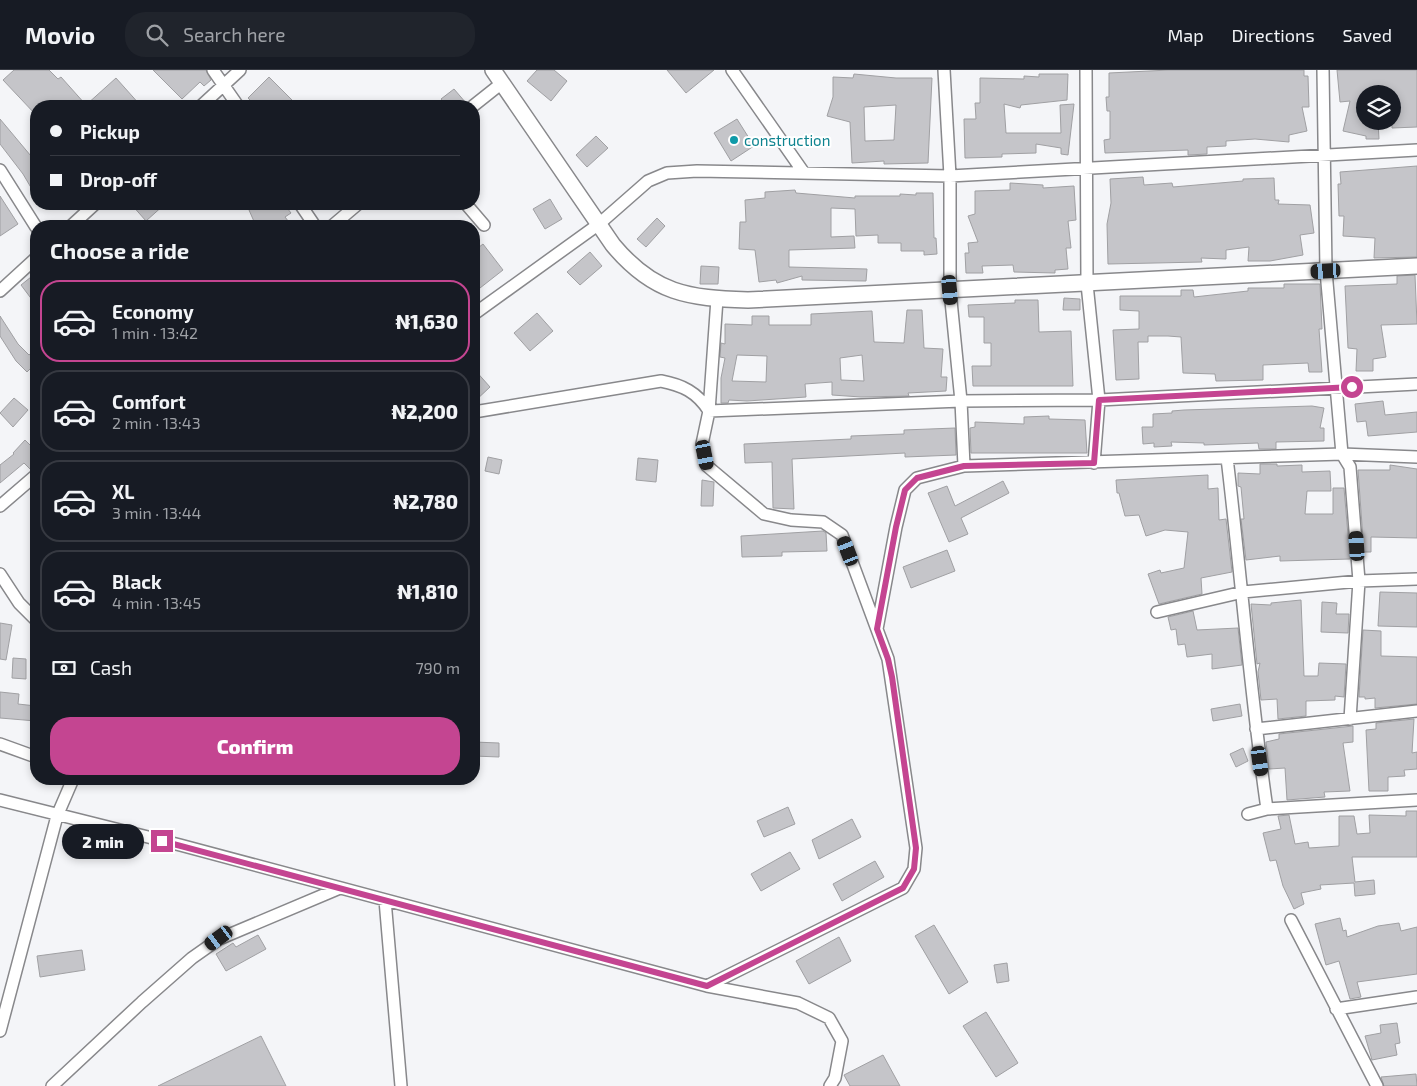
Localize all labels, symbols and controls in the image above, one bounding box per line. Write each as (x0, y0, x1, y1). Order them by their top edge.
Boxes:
search box (125, 12, 475, 57)
text: Movio (25, 20, 95, 49)
icon: search (143, 21, 171, 49)
text: Search here (183, 23, 285, 46)
text: Map (1167, 24, 1204, 46)
text: Directions (1232, 24, 1315, 46)
text: Saved (1343, 24, 1392, 46)
map controls (1356, 85, 1401, 130)
button: layers (1356, 85, 1401, 130)
text: Pickup (80, 120, 140, 143)
place label: construction (744, 131, 830, 149)
marker: construction (728, 134, 740, 146)
text: Drop-off (80, 168, 157, 191)
text: Choose a ride (50, 237, 189, 263)
car (1310, 263, 1341, 279)
car (941, 274, 958, 306)
icon: car (52, 299, 97, 344)
text: Economy (112, 300, 194, 323)
text: ₦1,630 (395, 310, 458, 333)
text: 1 min · 13:42 (112, 323, 198, 342)
route start (1341, 376, 1363, 398)
icon: car (52, 389, 97, 434)
text: Comfort (112, 390, 186, 413)
text: ₦2,200 (392, 400, 458, 423)
text: 2 min · 13:43 (112, 413, 201, 432)
car (694, 439, 715, 471)
icon: car (52, 479, 97, 524)
text: XL (112, 480, 134, 503)
text: ₦2,780 (393, 490, 458, 513)
text: 3 min · 13:44 (112, 503, 201, 522)
car (1348, 531, 1365, 561)
car (835, 534, 860, 568)
icon: car (52, 569, 97, 614)
text: Black (112, 570, 162, 593)
text: ₦1,810 (397, 580, 458, 603)
text: 4 min · 13:45 (112, 593, 201, 612)
icon: cash (50, 654, 78, 682)
text: Cash (90, 656, 132, 679)
text: 790 m (415, 658, 460, 677)
button: Confirm (50, 717, 460, 775)
car (1250, 745, 1269, 777)
callout: 2 min (62, 824, 144, 858)
route end (151, 830, 173, 852)
text: 2 min (82, 832, 124, 851)
car (202, 923, 235, 953)

